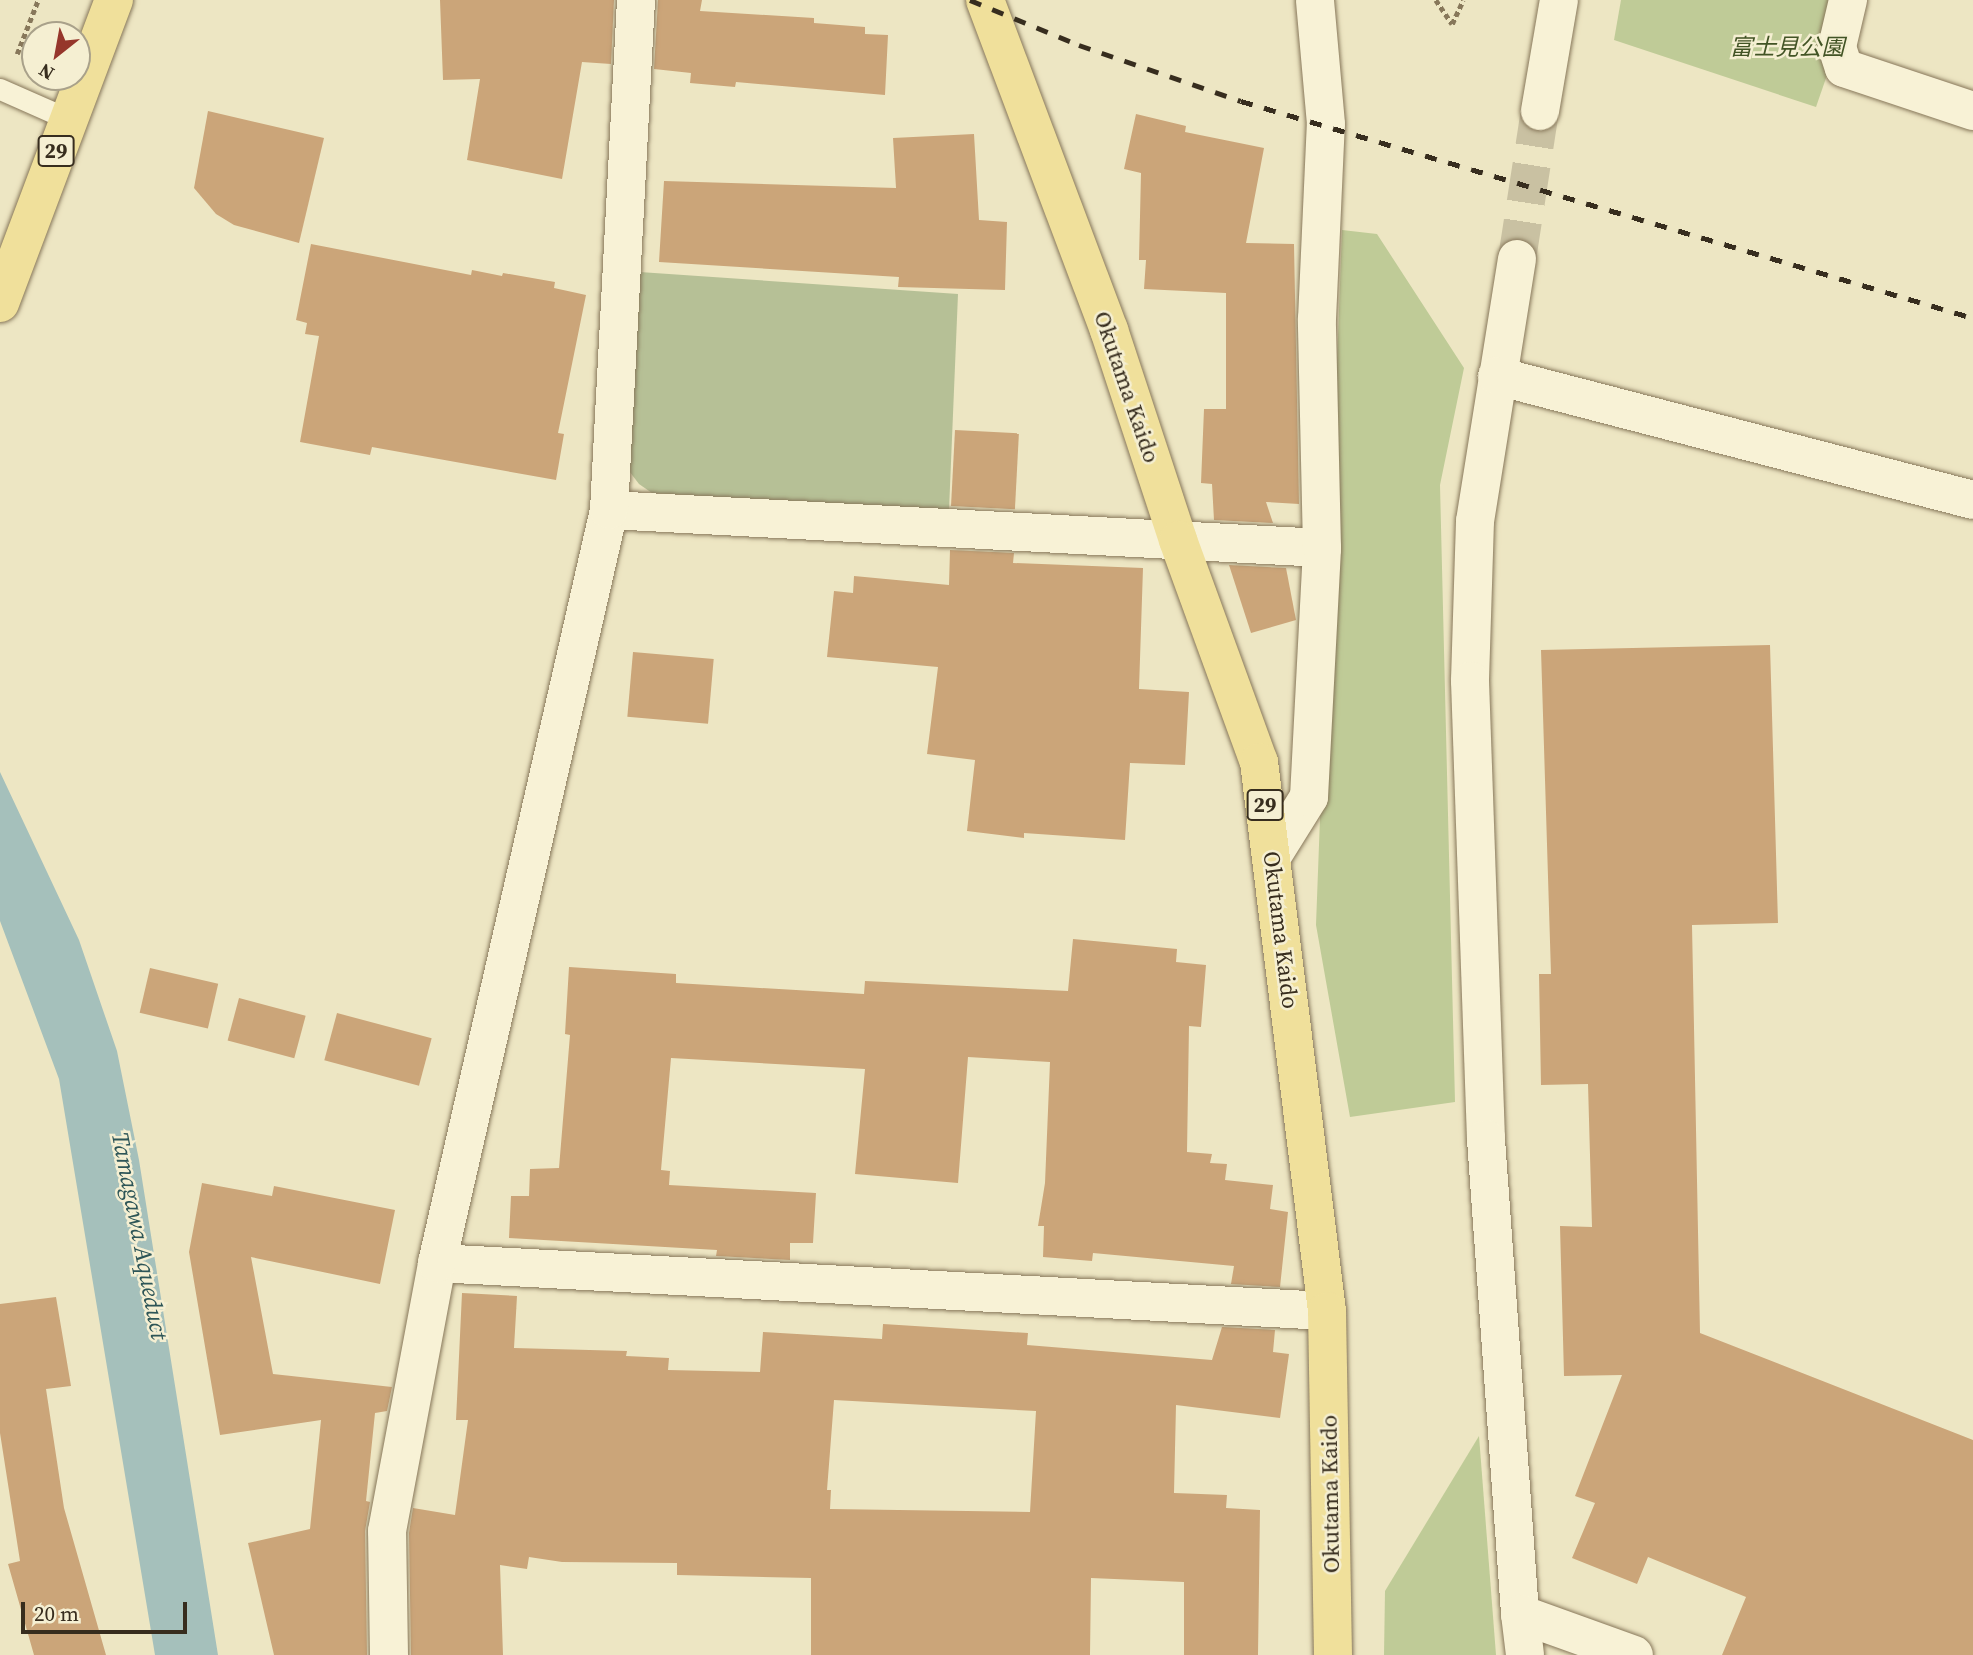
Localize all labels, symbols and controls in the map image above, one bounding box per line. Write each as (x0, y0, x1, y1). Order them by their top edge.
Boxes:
north arrow (21, 21, 91, 91)
park label: 富士見公園 (1730, 33, 1844, 61)
text: N (34, 58, 59, 87)
road number: 29 (37, 134, 75, 168)
street label: Okutama Kaido (1088, 308, 1166, 466)
road number: 29 (1246, 788, 1284, 822)
street label: Okutama Kaido (1258, 850, 1304, 1010)
water label: Tamagawa Aqueduct (106, 1130, 174, 1342)
street label: Okutama Kaido (1315, 1415, 1345, 1573)
scale bar (24, 1588, 191, 1632)
text: 20 m (34, 1599, 79, 1628)

